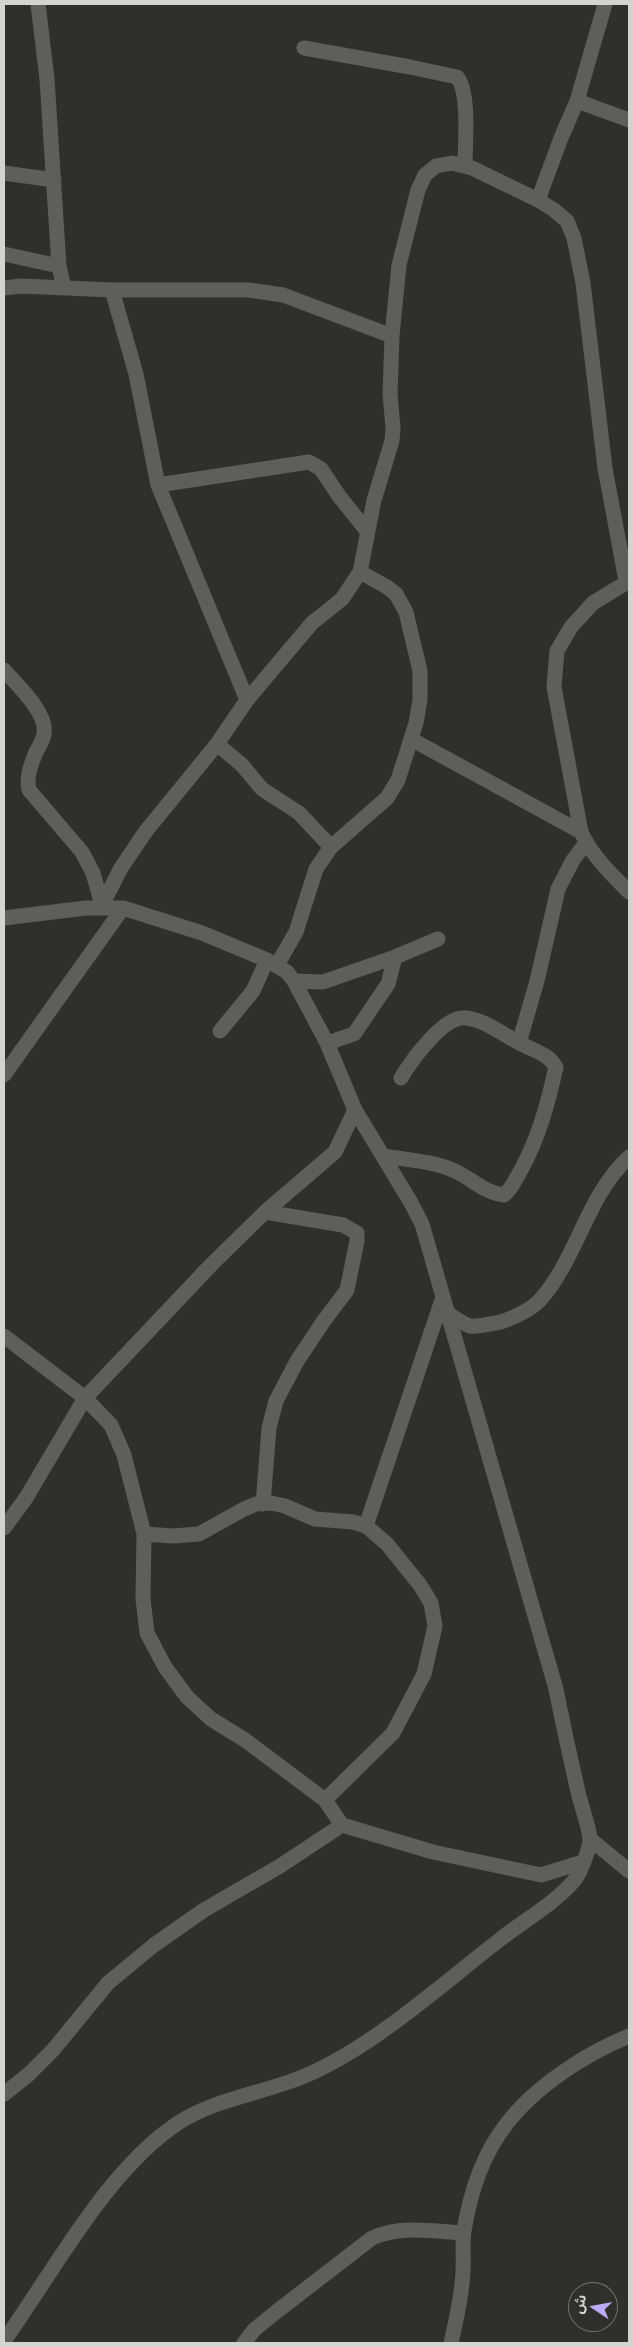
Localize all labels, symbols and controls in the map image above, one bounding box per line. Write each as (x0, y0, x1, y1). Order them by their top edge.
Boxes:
north arrow (568, 2282, 618, 2332)
text: ش (569, 2293, 589, 2315)

